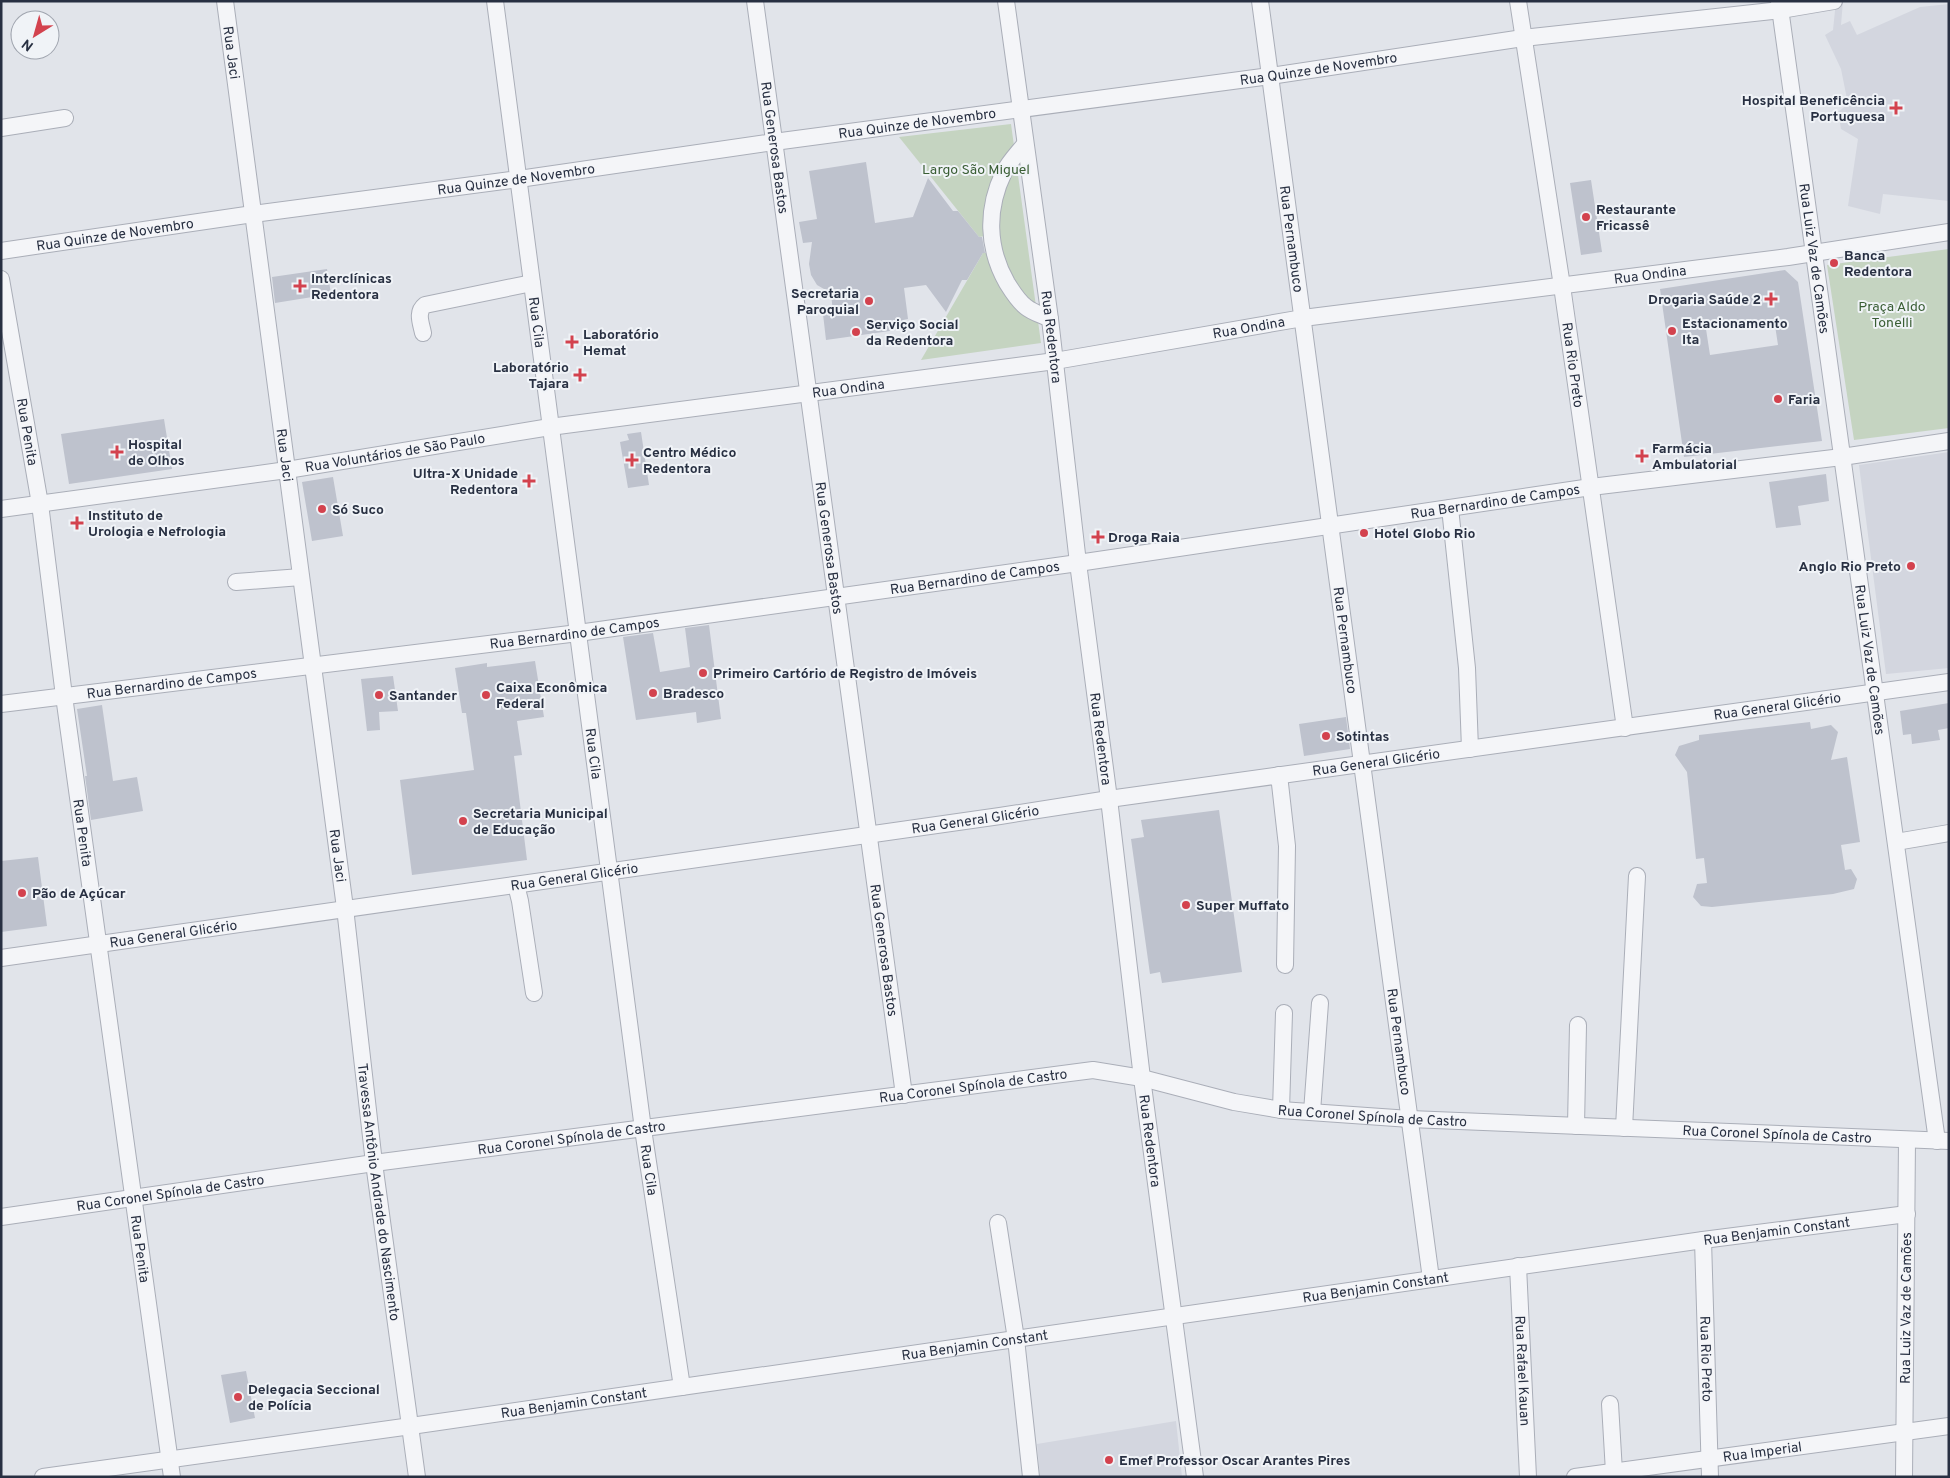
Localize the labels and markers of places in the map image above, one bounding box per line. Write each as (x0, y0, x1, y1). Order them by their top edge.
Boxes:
place label: Hospital Beneficência Portuguesa (1742, 93, 1885, 126)
marker: Hospital Beneficência Portuguesa (1889, 101, 1903, 115)
place label: Restaurante Fricassê (1596, 202, 1676, 235)
marker: Restaurante Fricassê (1580, 211, 1592, 223)
place label: Banca Redentora (1844, 248, 1912, 281)
marker: Banca Redentora (1828, 257, 1840, 269)
place label: Interclínicas Redentora (311, 271, 392, 304)
marker: Interclínicas Redentora (293, 279, 307, 293)
place label: Secretaria Paroquial (791, 286, 859, 319)
place label: Drogaria Saúde 2 (1648, 292, 1761, 309)
marker: Drogaria Saúde 2 (1765, 293, 1777, 305)
marker: Secretaria Paroquial (863, 295, 875, 307)
place label: Estacionamento Ita (1682, 316, 1788, 349)
place label: Serviço Social da Redentora (866, 317, 959, 350)
marker: Estacionamento Ita (1666, 325, 1678, 337)
marker: Serviço Social da Redentora (850, 326, 862, 338)
place label: Laboratório Hemat (583, 327, 659, 360)
marker: Laboratório Hemat (565, 335, 579, 349)
place label: Laboratório Tajara (493, 360, 569, 393)
marker: Laboratório Tajara (573, 368, 587, 382)
place label: Faria (1788, 392, 1820, 409)
marker: Faria (1772, 393, 1784, 405)
place label: Hospital de Olhos (128, 437, 185, 470)
place label: Farmácia Ambulatorial (1652, 441, 1737, 474)
marker: Hospital de Olhos (110, 445, 124, 459)
place label: Centro Médico Redentora (643, 445, 736, 478)
marker: Farmácia Ambulatorial (1636, 450, 1648, 462)
marker: Centro Médico Redentora (625, 453, 639, 467)
place label: Ultra-X Unidade Redentora (413, 466, 518, 499)
marker: Ultra-X Unidade Redentora (522, 474, 536, 488)
place label: Só Suco (332, 502, 384, 519)
marker: Só Suco (316, 503, 328, 515)
place label: Instituto de Urologia e Nefrologia (88, 508, 226, 541)
marker: Instituto de Urologia e Nefrologia (70, 516, 84, 530)
place label: Hotel Globo Rio (1374, 526, 1475, 543)
marker: Hotel Globo Rio (1358, 527, 1370, 539)
place label: Droga Raia (1108, 530, 1180, 547)
marker: Droga Raia (1092, 531, 1104, 543)
place label: Anglo Rio Preto (1798, 559, 1901, 576)
marker: Anglo Rio Preto (1905, 560, 1917, 572)
place label: Primeiro Cartório de Registro de Imóveis (713, 666, 977, 683)
marker: Primeiro Cartório de Registro de Imóveis (697, 667, 709, 679)
place label: Caixa Econômica Federal (496, 680, 607, 713)
place label: Bradesco (663, 686, 724, 703)
marker: Bradesco (647, 687, 659, 699)
place label: Santander (389, 688, 457, 705)
marker: Santander (373, 689, 385, 701)
marker: Caixa Econômica Federal (480, 689, 492, 701)
place label: Sotintas (1336, 729, 1390, 746)
marker: Sotintas (1320, 730, 1332, 742)
place label: Secretaria Municipal de Educação (473, 806, 608, 839)
marker: Secretaria Municipal de Educação (457, 815, 469, 827)
place label: Pão de Açúcar (32, 886, 126, 903)
marker: Pão de Açúcar (16, 887, 28, 899)
place label: Super Muffato (1196, 898, 1289, 915)
marker: Super Muffato (1180, 899, 1192, 911)
place label: Delegacia Seccional de Polícia (248, 1382, 380, 1415)
marker: Delegacia Seccional de Polícia (232, 1391, 244, 1403)
place label: Emef Professor Oscar Arantes Pires (1119, 1453, 1350, 1470)
marker: Emef Professor Oscar Arantes Pires (1103, 1454, 1115, 1466)

